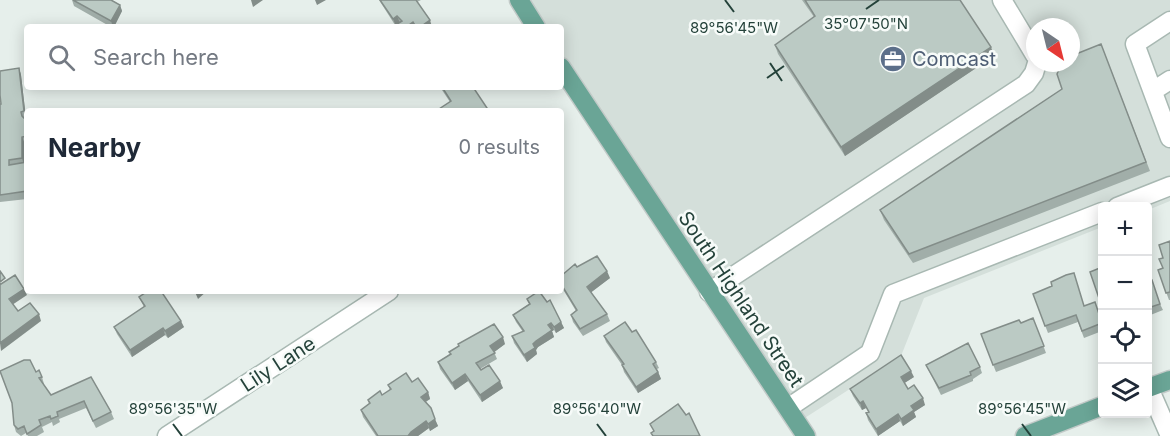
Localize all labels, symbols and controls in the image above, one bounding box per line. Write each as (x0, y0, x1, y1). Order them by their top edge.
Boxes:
text: 35°07'50"N (824, 14, 908, 33)
text: 89°56'45"W (690, 18, 778, 37)
north arrow (1026, 18, 1080, 72)
search box (24, 24, 564, 90)
icon: search (45, 41, 78, 74)
text: Search here (93, 44, 219, 70)
office icon: Comcast (878, 44, 908, 74)
place label: Comcast (912, 47, 997, 71)
text: Nearby (48, 132, 141, 163)
text: 0 results (458, 135, 540, 159)
map controls (1098, 202, 1152, 418)
button: + (1098, 202, 1152, 256)
street label: South Highland Street (673, 207, 809, 392)
button: − (1098, 256, 1152, 310)
button: locate (1098, 310, 1152, 364)
street label: Lily Lane (236, 331, 320, 397)
button: layers (1098, 364, 1152, 418)
text: 89°56'35"W (129, 399, 217, 418)
text: 89°56'40"W (553, 399, 641, 418)
text: 89°56'45"W (978, 399, 1066, 418)

